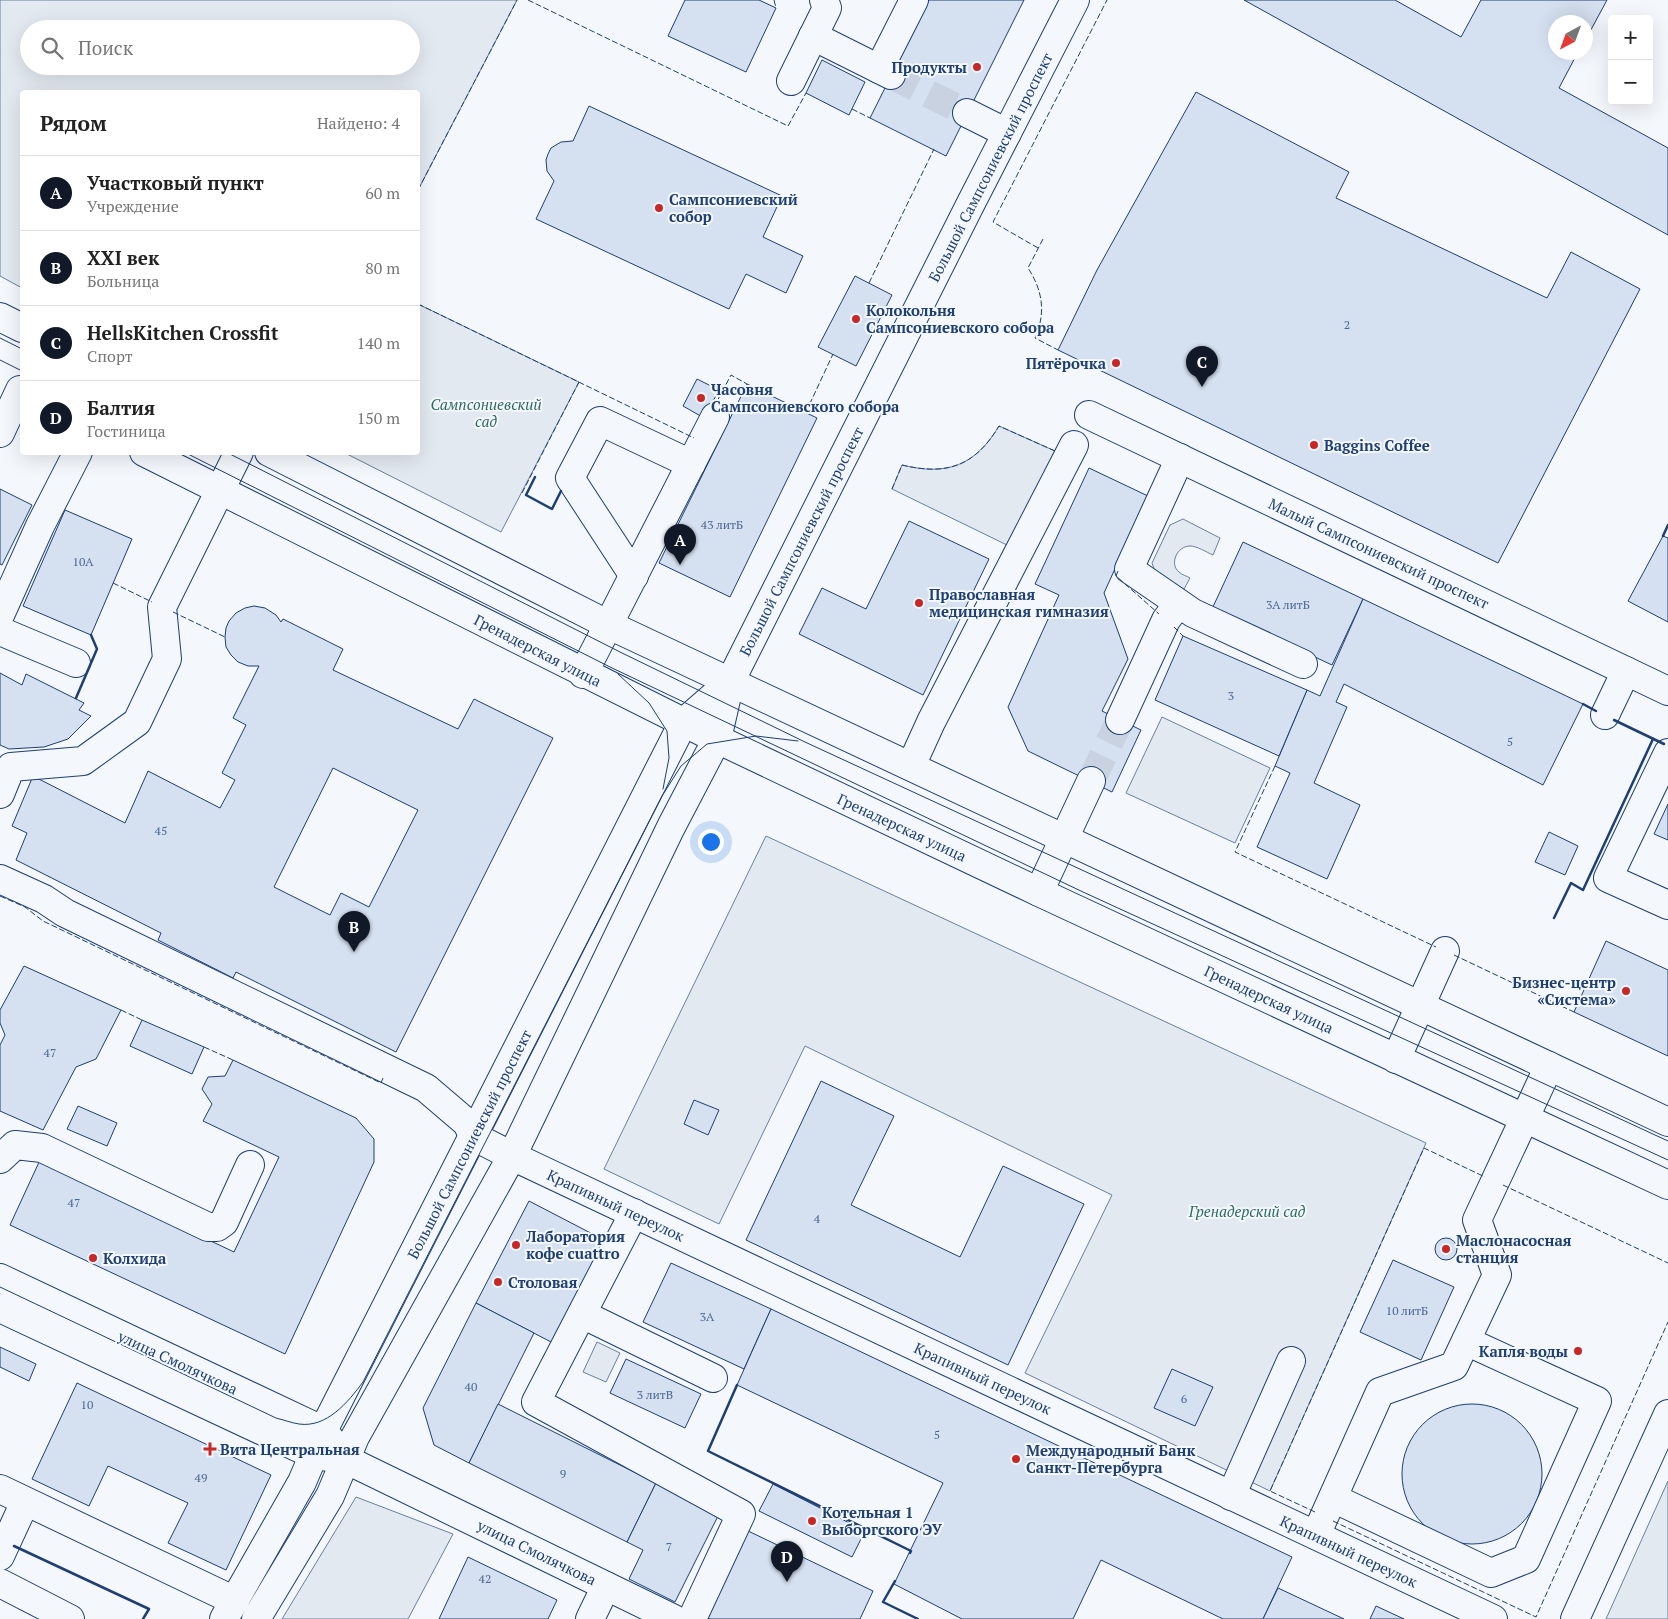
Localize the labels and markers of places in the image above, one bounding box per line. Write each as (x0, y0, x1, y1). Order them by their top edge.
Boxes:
place label: Продукты (892, 57, 968, 77)
marker: Продукты (971, 61, 983, 73)
place label: Сампсониевский собор (669, 189, 798, 226)
marker: Сампсониевский собор (653, 202, 665, 214)
place label: Колокольня Сампсониевского собора (866, 300, 1055, 337)
marker: Колокольня Сампсониевского собора (850, 313, 862, 325)
pin: C (1186, 346, 1218, 387)
place label: Пятёрочка (1026, 353, 1107, 373)
marker: Пятёрочка (1110, 357, 1122, 369)
place label: Часовня Сампсониевского собора (711, 379, 900, 416)
marker: Часовня Сампсониевского собора (695, 392, 707, 404)
place label: Baggins Coffee (1324, 435, 1430, 455)
marker: Baggins Coffee (1308, 439, 1320, 451)
pin: A (664, 524, 696, 565)
place label: Православная медицинская гимназия (929, 584, 1109, 621)
marker: Православная медицинская гимназия (913, 597, 925, 609)
pin: B (338, 911, 370, 952)
place label: Бизнес-центр «Система» (1512, 972, 1616, 1009)
marker: Бизнес-центр «Система» (1620, 985, 1632, 997)
place label: Лаборатория кофе cuattro (525, 1226, 625, 1263)
place label: Маслонасосная станция (1456, 1230, 1572, 1267)
marker: Лаборатория кофе cuattro (510, 1239, 522, 1251)
marker: Маслонасосная станция (1440, 1243, 1452, 1255)
place label: Колхида (103, 1248, 167, 1268)
marker: Колхида (87, 1252, 99, 1264)
place label: Столовая (508, 1272, 578, 1292)
marker: Столовая (492, 1276, 504, 1288)
place label: Капля воды (1479, 1341, 1569, 1361)
marker: Капля воды (1572, 1345, 1584, 1357)
place label: Вита Центральная (220, 1439, 360, 1459)
place label: Международный Банк Санкт-Петербурга (1026, 1440, 1195, 1477)
marker: Вита Центральная (204, 1443, 216, 1455)
marker: Международный Банк Санкт-Петербурга (1010, 1453, 1022, 1465)
place label: Котельная 1 Выборгского ЭУ (822, 1502, 943, 1539)
marker: Котельная 1 Выборгского ЭУ (806, 1515, 818, 1527)
pin: D (771, 1541, 803, 1582)

